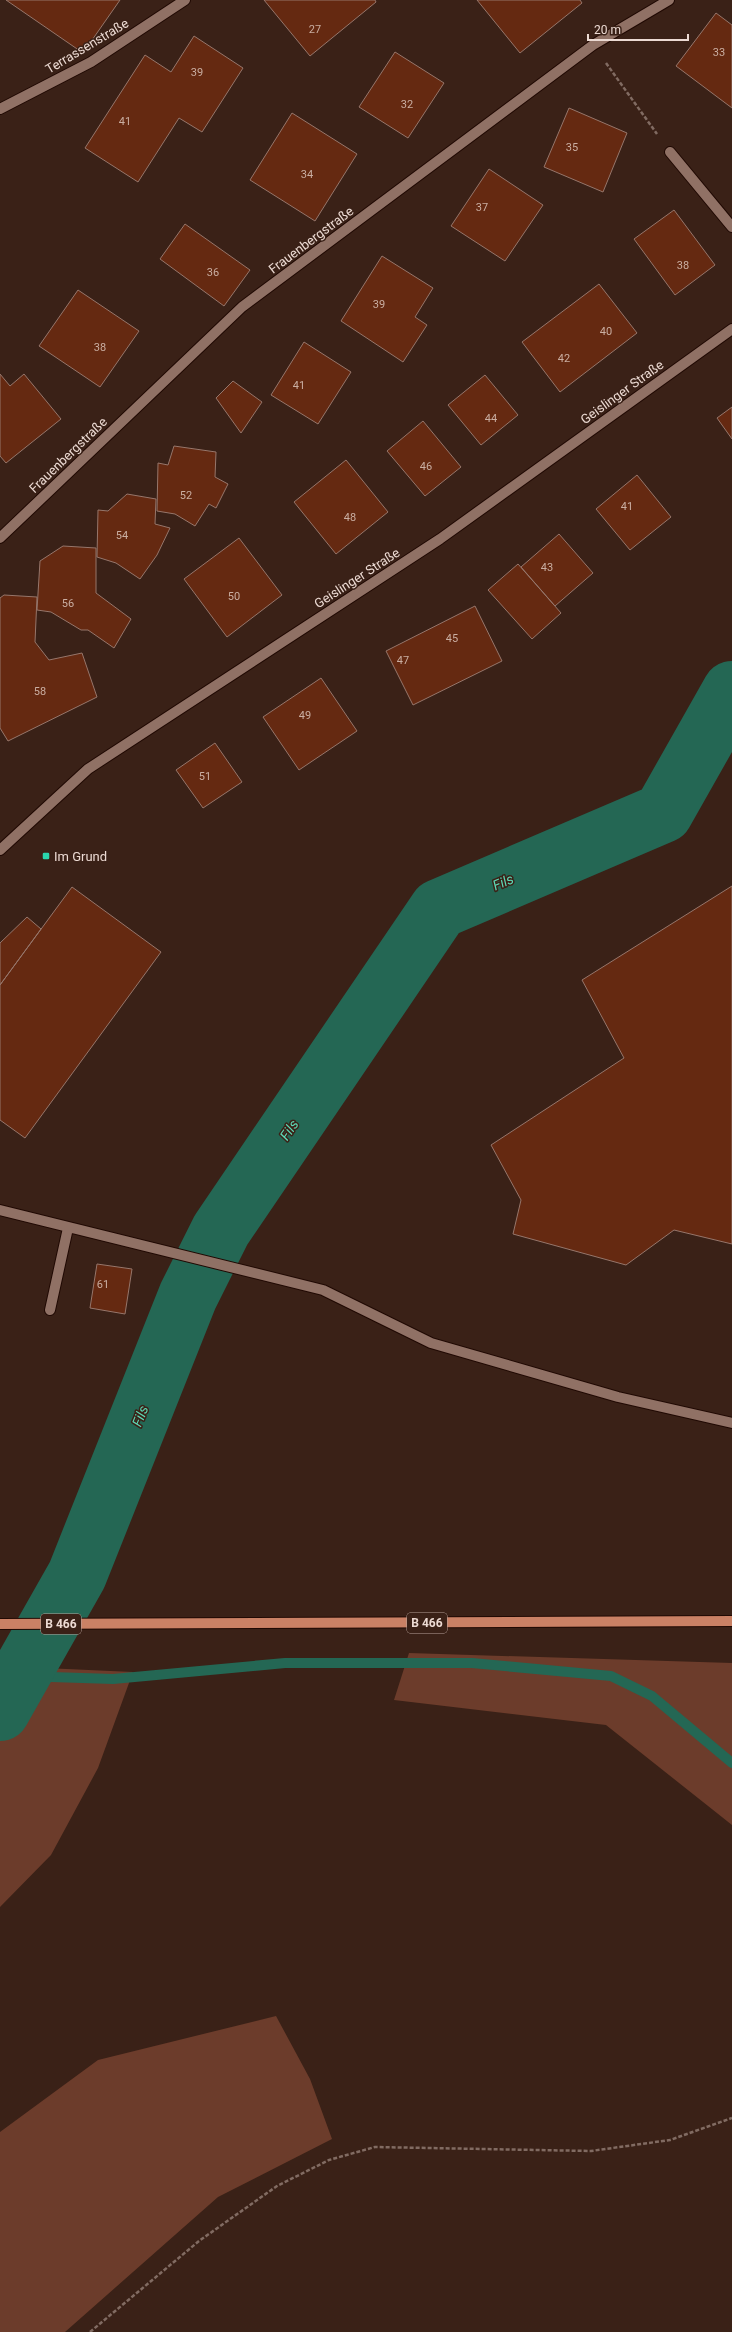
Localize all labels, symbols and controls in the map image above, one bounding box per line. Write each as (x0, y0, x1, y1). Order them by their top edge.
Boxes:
street label: Terrassenstraße (43, 15, 131, 77)
scale bar (588, 16, 688, 42)
house number: 27 (309, 23, 321, 36)
text: 20 m (594, 23, 621, 37)
house number: 33 (713, 46, 725, 59)
house number: 39 (191, 66, 203, 79)
house number: 32 (401, 98, 413, 111)
house number: 41 (119, 115, 131, 128)
house number: 35 (566, 141, 578, 154)
house number: 34 (301, 168, 313, 181)
house number: 37 (476, 201, 488, 214)
street label: Frauenbergstraße (266, 203, 356, 277)
house number: 38 (677, 259, 689, 272)
house number: 36 (207, 266, 219, 279)
house number: 39 (373, 298, 385, 311)
house number: 40 (600, 325, 612, 338)
house number: 38 (94, 341, 106, 354)
house number: 42 (558, 352, 570, 365)
street label: Geislinger Straße (578, 357, 666, 427)
house number: 41 (293, 379, 305, 392)
house number: 44 (485, 412, 497, 425)
street label: Frauenbergstraße (26, 414, 110, 496)
house number: 46 (420, 460, 432, 473)
house number: 52 (180, 489, 192, 502)
house number: 41 (621, 500, 633, 513)
house number: 48 (344, 511, 356, 524)
house number: 54 (116, 529, 128, 542)
street label: Geislinger Straße (311, 545, 403, 611)
house number: 43 (541, 561, 553, 574)
house number: 50 (228, 590, 240, 603)
house number: 56 (62, 597, 74, 610)
house number: 45 (446, 632, 458, 645)
house number: 47 (397, 654, 409, 667)
house number: 58 (34, 685, 46, 698)
house number: 49 (299, 709, 311, 722)
house number: 51 (199, 770, 211, 783)
place label: Im Grund (54, 849, 107, 864)
marker: Im Grund (41, 851, 51, 861)
water label: Fils (490, 871, 516, 893)
water label: Fils (276, 1117, 302, 1143)
house number: 61 (97, 1278, 109, 1291)
water label: Fils (129, 1403, 151, 1429)
road number: B 466 (407, 1613, 447, 1633)
road number: B 466 (41, 1614, 81, 1634)

